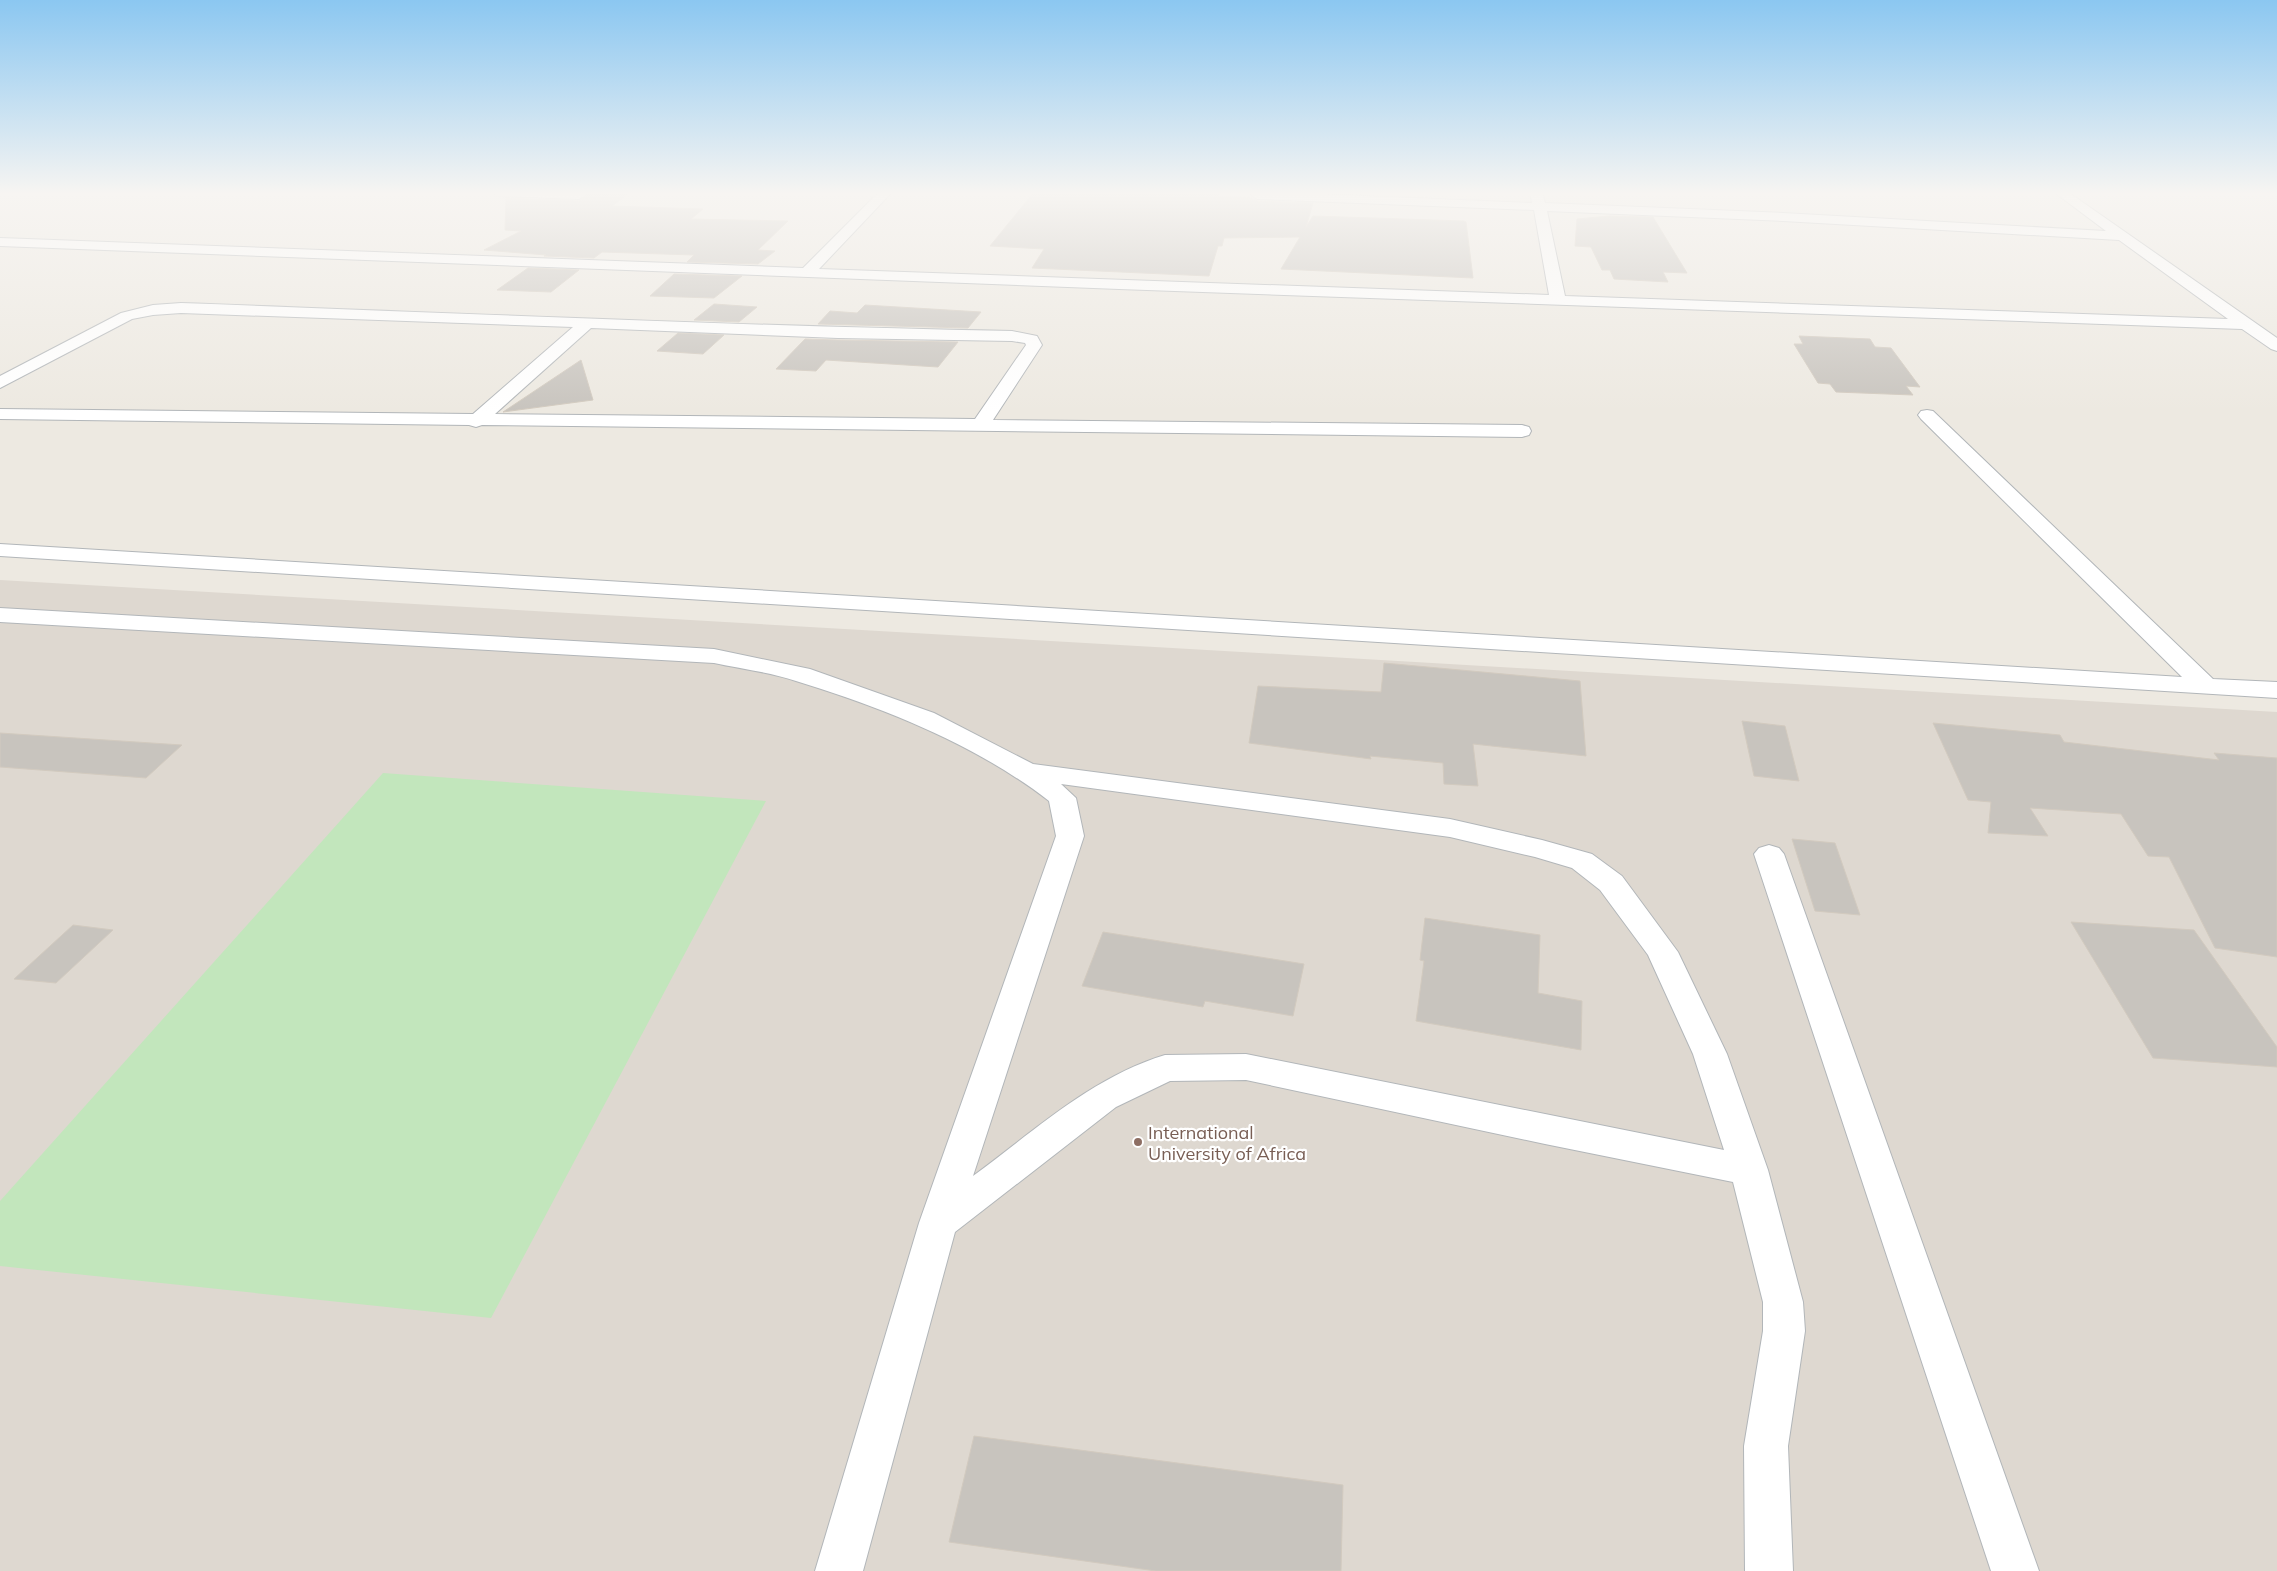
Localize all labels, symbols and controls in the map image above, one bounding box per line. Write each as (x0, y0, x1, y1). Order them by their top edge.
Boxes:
place label: International University of Africa (1148, 1121, 1306, 1165)
marker: International University of Africa (1132, 1136, 1144, 1148)

